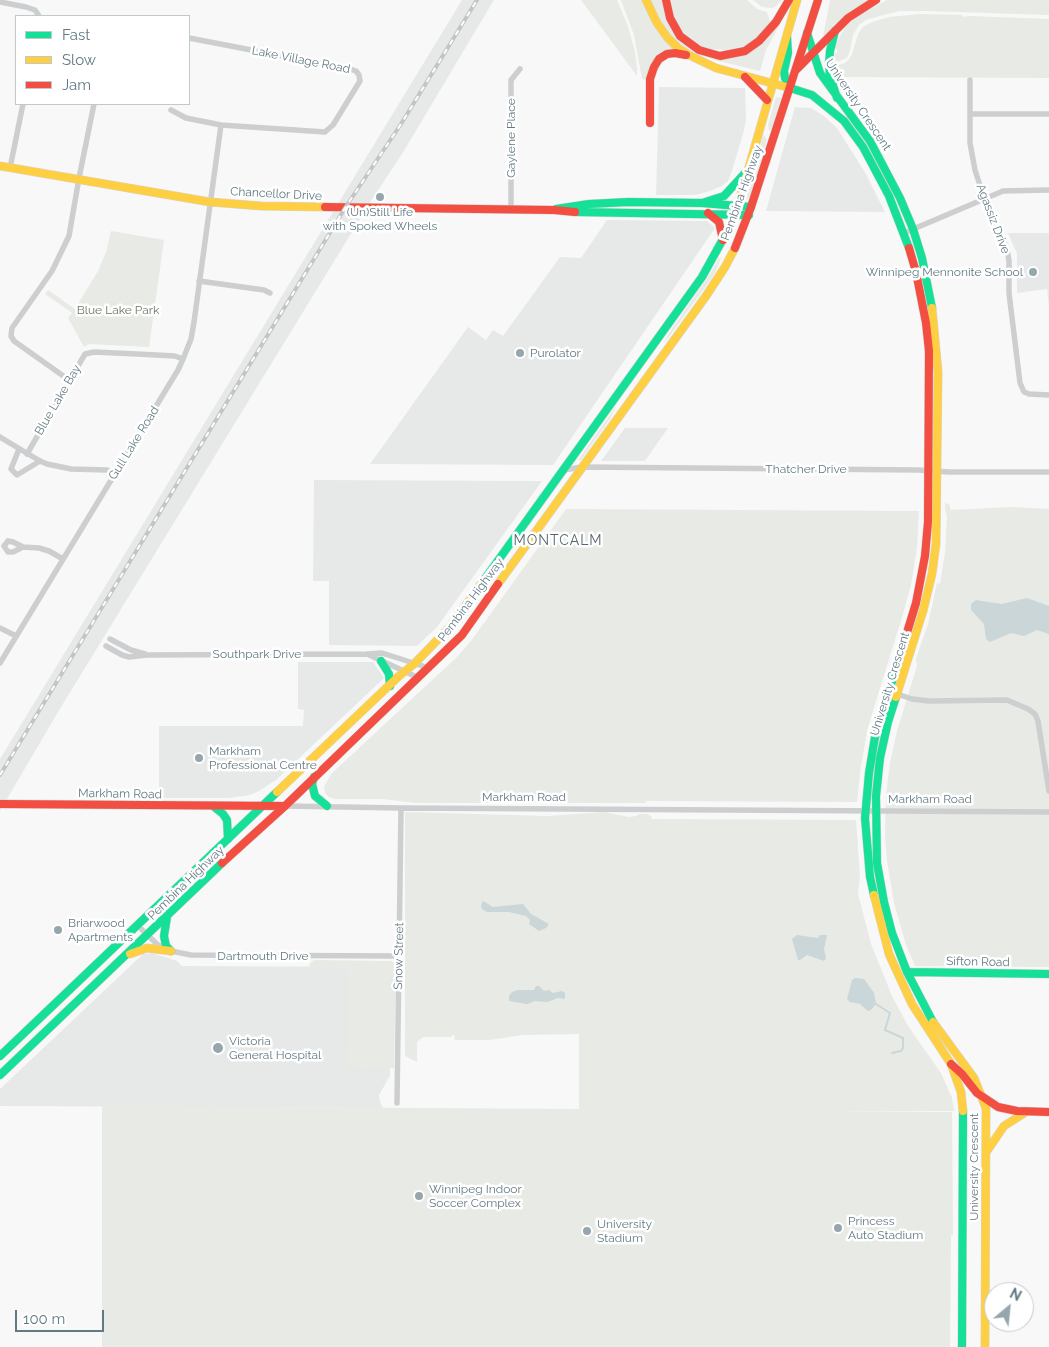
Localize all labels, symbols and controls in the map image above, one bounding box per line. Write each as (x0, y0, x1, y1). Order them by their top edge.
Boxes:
legend (15, 15, 190, 105)
text: Fast (62, 26, 90, 44)
street label: Lake Village Road (251, 43, 351, 77)
text: Slow (62, 51, 96, 69)
street label: University Crescent (822, 56, 894, 154)
text: Jam (62, 76, 91, 94)
street label: Gaylene Place (504, 98, 518, 178)
street label: Pembina Highway (718, 143, 766, 243)
street label: Agassiz Drive (973, 182, 1013, 256)
street label: Chancellor Drive (230, 184, 322, 204)
marker: (Un)Still Life with Spoked Wheels (374, 191, 386, 203)
place label: (Un)Still Life with Spoked Wheels (323, 205, 437, 233)
place label: Winnipeg Mennonite School (866, 265, 1023, 279)
marker: Winnipeg Mennonite School (1027, 266, 1039, 278)
park label: Blue Lake Park (77, 303, 159, 317)
place label: Purolator (530, 346, 581, 360)
marker: Purolator (514, 347, 526, 359)
street label: Blue Lake Bay (32, 362, 84, 438)
street label: Gull Lake Road (106, 404, 162, 482)
street label: Thatcher Drive (765, 462, 847, 476)
district label: MONTCALM (512, 533, 604, 549)
street label: Pembina Highway (435, 556, 507, 644)
street label: University Crescent (867, 630, 913, 738)
street label: Southpark Drive (213, 647, 301, 661)
place label: Markham Professional Centre (209, 744, 317, 772)
marker: Markham Professional Centre (193, 752, 205, 764)
street label: Markham Road (78, 786, 162, 802)
street label: Markham Road (482, 790, 566, 804)
street label: Markham Road (888, 792, 972, 806)
street label: Pembina Highway (145, 843, 227, 923)
place label: Briarwood Apartments (68, 916, 133, 944)
street label: Snow Street (391, 922, 407, 990)
marker: Briarwood Apartments (52, 924, 64, 936)
street label: Dartmouth Drive (217, 949, 309, 963)
street label: Sifton Road (946, 954, 1010, 970)
place label: Victoria General Hospital (229, 1034, 321, 1062)
marker: Victoria General Hospital (211, 1041, 225, 1055)
street label: University Crescent (967, 1113, 981, 1221)
place label: Winnipeg Indoor Soccer Complex (429, 1182, 522, 1210)
marker: Winnipeg Indoor Soccer Complex (413, 1190, 425, 1202)
place label: Princess Auto Stadium (848, 1214, 923, 1242)
place label: University Stadium (597, 1217, 652, 1245)
marker: Princess Auto Stadium (832, 1222, 844, 1234)
marker: University Stadium (581, 1225, 593, 1237)
north arrow (984, 1282, 1034, 1332)
text: N (1007, 1285, 1024, 1304)
scale bar (18, 1300, 106, 1332)
text: 100 m (23, 1310, 65, 1328)

